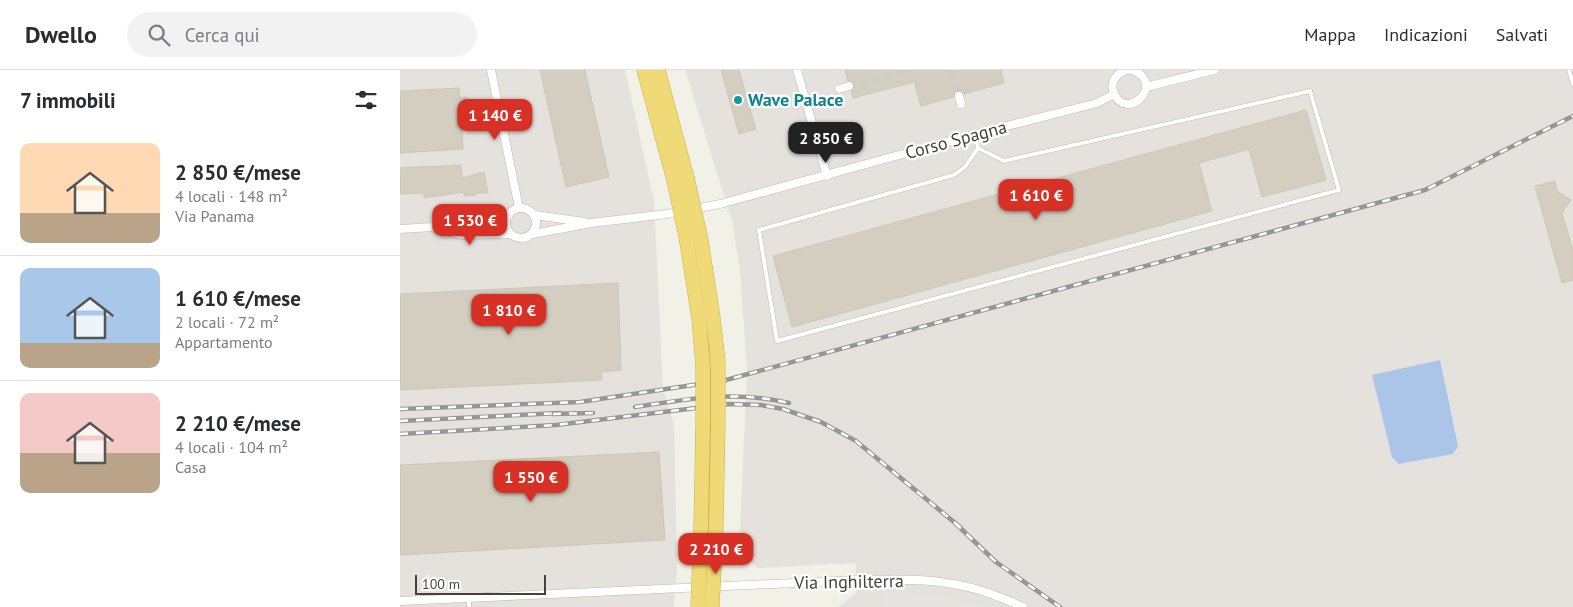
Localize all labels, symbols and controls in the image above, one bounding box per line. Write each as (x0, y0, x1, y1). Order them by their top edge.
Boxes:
search box (127, 12, 477, 57)
text: Dwello (25, 19, 97, 50)
icon: search (145, 21, 173, 49)
text: Cerca qui (185, 23, 260, 47)
text: Mappa (1304, 23, 1356, 46)
text: Indicazioni (1384, 23, 1468, 46)
text: Salvati (1496, 23, 1548, 46)
icon: filters (352, 86, 380, 114)
text: 7 immobili (20, 87, 116, 114)
place label: Wave Palace (748, 88, 843, 111)
marker: Wave Palace (732, 94, 744, 106)
pin: 1 140 € (449, 98, 541, 141)
text: 1 140 € (468, 105, 522, 125)
street label: Corso Spagna (903, 115, 1009, 164)
pin: 2 850 € (780, 122, 872, 164)
text: 2 850 € (799, 128, 853, 148)
text: 2 850 €/mese (175, 159, 301, 186)
icon: home (60, 163, 120, 223)
pin: 1 610 € (990, 178, 1082, 221)
text: 1 610 € (1009, 185, 1063, 205)
text: 4 locali · 148 m² (175, 186, 288, 206)
pin: 1 530 € (424, 204, 516, 246)
text: Via Panama (175, 206, 255, 226)
text: 1 530 € (443, 210, 497, 230)
text: 1 610 €/mese (175, 285, 301, 312)
icon: home (60, 288, 120, 348)
pin: 1 810 € (463, 294, 555, 336)
text: 1 810 € (482, 300, 536, 320)
text: 2 locali · 72 m² (175, 312, 279, 332)
text: Appartamento (175, 332, 273, 352)
text: 2 210 €/mese (175, 410, 301, 437)
icon: home (60, 413, 120, 473)
text: 4 locali · 104 m² (175, 437, 288, 457)
text: Casa (175, 457, 206, 477)
pin: 1 550 € (485, 460, 577, 503)
text: 1 550 € (504, 467, 558, 487)
pin: 2 210 € (670, 532, 762, 575)
text: 2 210 € (689, 539, 743, 559)
street label: Via Inghilterra (793, 569, 904, 594)
scale bar (415, 572, 546, 595)
text: 100 m (422, 575, 460, 593)

